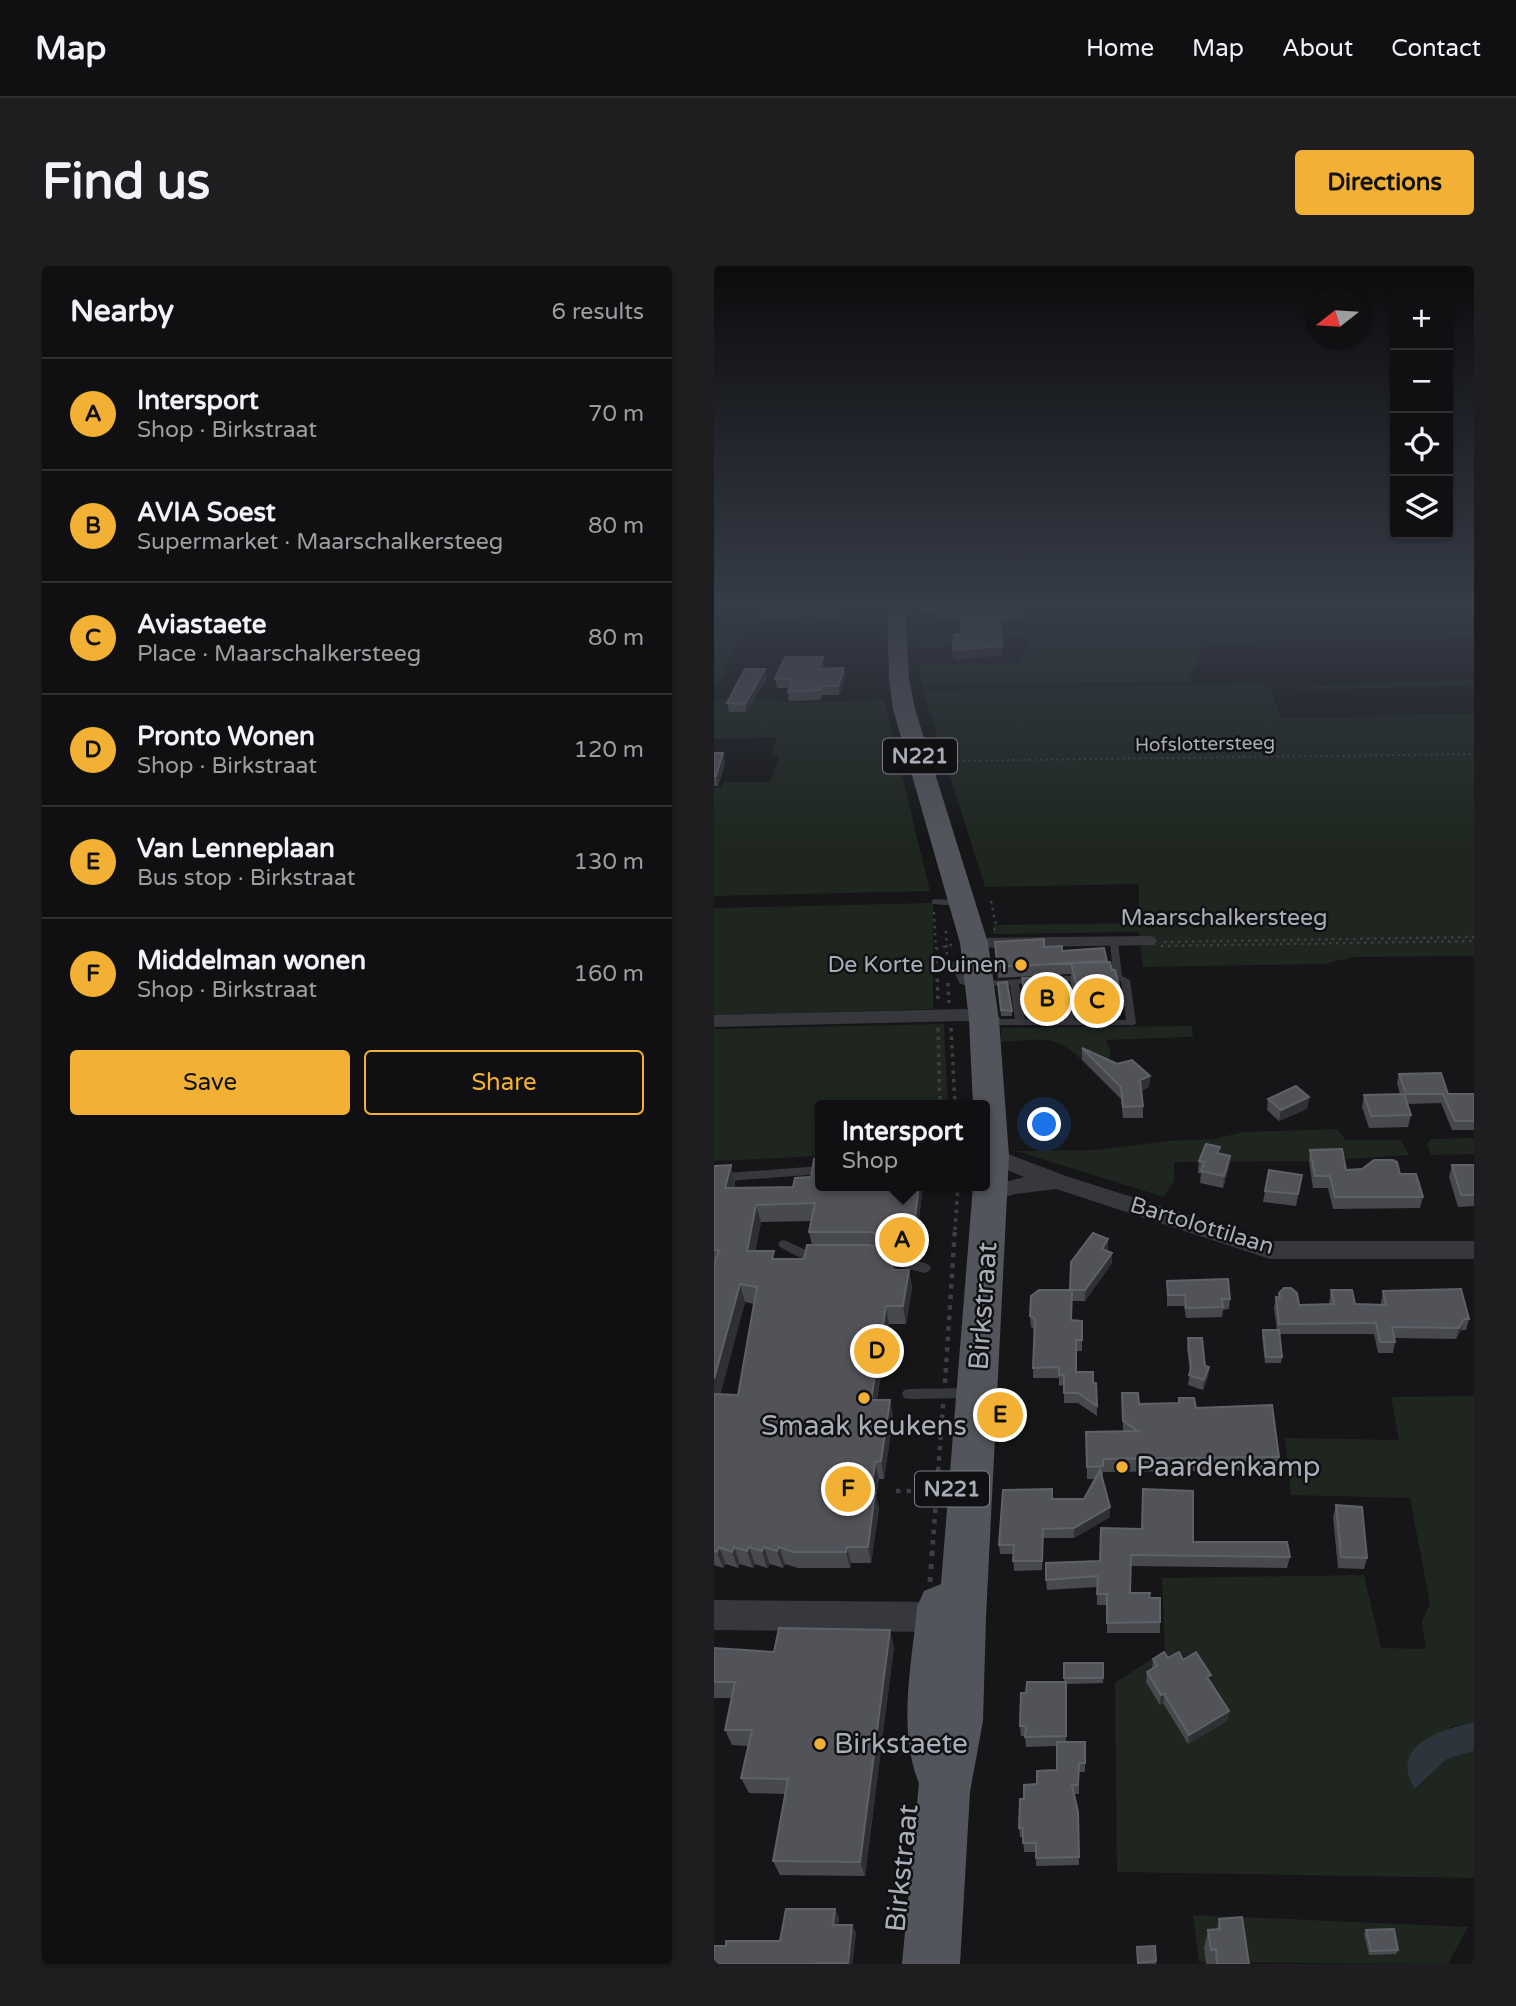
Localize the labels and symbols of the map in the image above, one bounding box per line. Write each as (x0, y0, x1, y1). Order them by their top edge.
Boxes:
north arrow (1306, 287, 1369, 350)
street label: Hofslottersteeg (1135, 732, 1275, 756)
road number: N221 (883, 738, 957, 774)
street label: Maarschalkersteeg (1120, 904, 1328, 932)
place label: De Korte Duinen (827, 951, 1007, 979)
marker: De Korte Duinen (1013, 957, 1029, 973)
pin: B (1024, 973, 1070, 1025)
pin: C (1074, 975, 1120, 1027)
your location (1027, 1107, 1061, 1141)
street label: Bartolottilaan (1127, 1191, 1277, 1261)
pin: A (879, 1214, 925, 1266)
street label: Birkstraat (962, 1240, 1004, 1371)
pin: D (854, 1325, 900, 1377)
pin: E (977, 1389, 1023, 1441)
marker: Smaak keukens (856, 1390, 872, 1406)
place label: Smaak keukens (761, 1409, 967, 1443)
place label: Paardenkamp (1136, 1450, 1321, 1484)
marker: Paardenkamp (1114, 1459, 1130, 1475)
pin: F (825, 1463, 871, 1515)
road number: N221 (915, 1472, 989, 1506)
place label: Birkstaete (834, 1727, 968, 1761)
marker: Birkstaete (812, 1736, 828, 1752)
street label: Birkstraat (878, 1802, 926, 1934)

